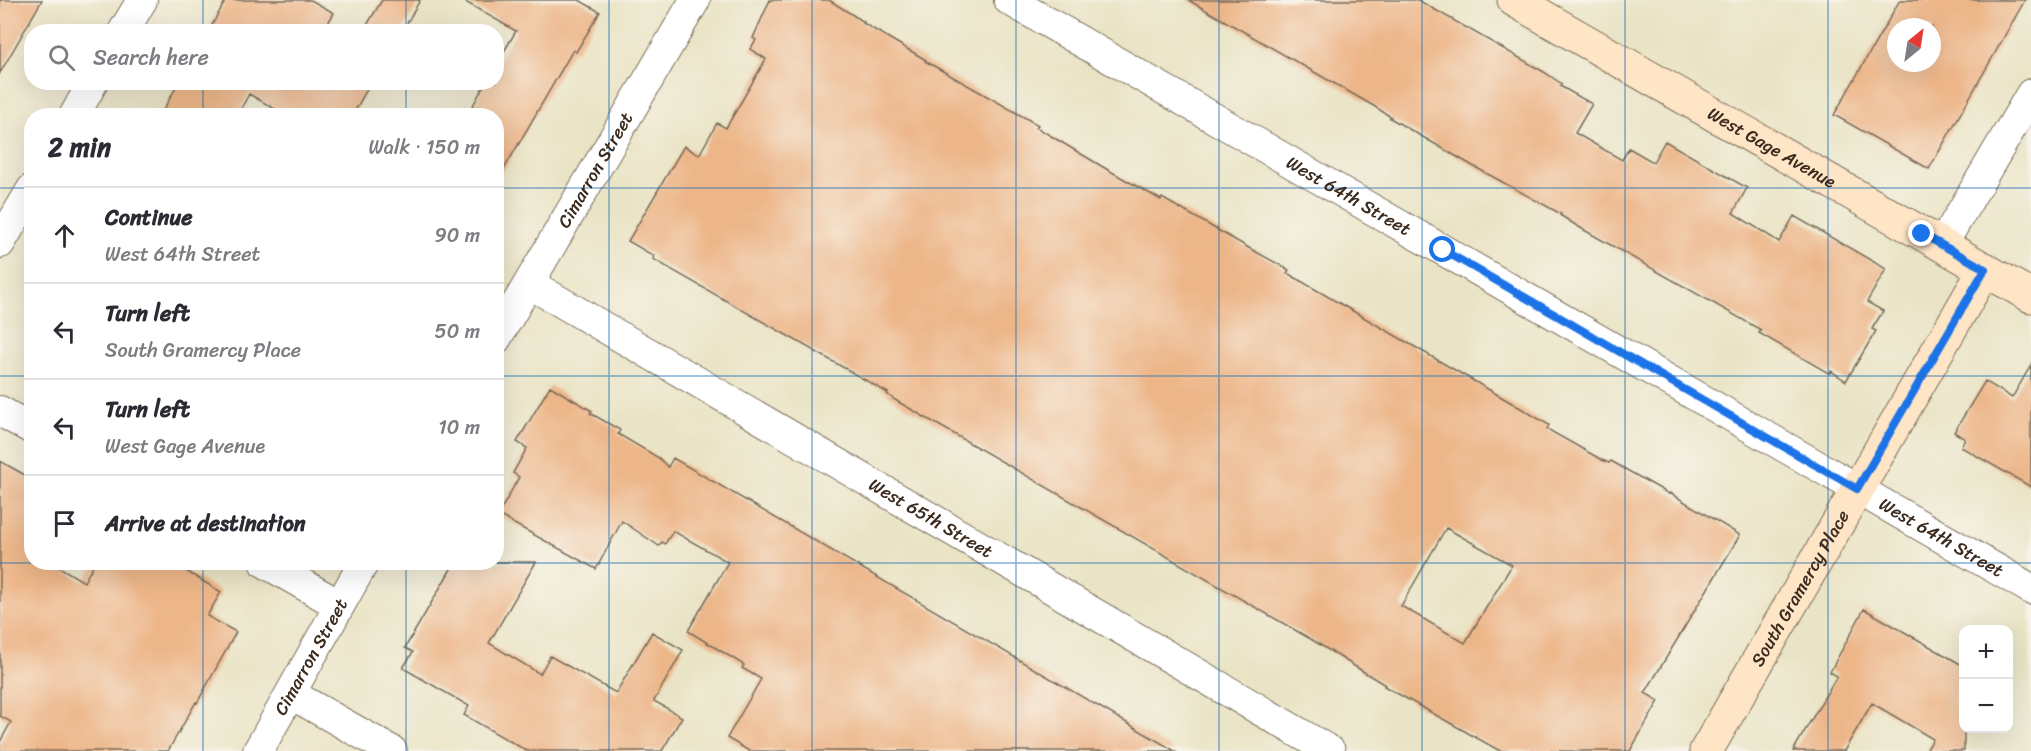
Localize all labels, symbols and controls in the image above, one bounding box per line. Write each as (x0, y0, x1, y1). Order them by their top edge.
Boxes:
north arrow (1887, 18, 1941, 72)
search box (24, 24, 504, 90)
text: Search here (93, 38, 209, 77)
icon: search (45, 41, 78, 74)
street label: West Gage Avenue (1701, 98, 1843, 197)
street label: Cimarron Street (548, 106, 642, 234)
text: 2 min (48, 124, 111, 170)
text: Walk · 150 m (368, 130, 480, 165)
street label: West 64th Street (1280, 147, 1417, 245)
text: Continue (105, 198, 193, 237)
text: 90 m (435, 218, 480, 253)
icon: ahead (48, 219, 81, 252)
route end (1908, 220, 1934, 246)
route start (1429, 236, 1455, 262)
text: West 64th Street (105, 237, 260, 272)
text: Turn left (105, 294, 190, 333)
text: 50 m (435, 314, 480, 349)
icon: left (48, 315, 81, 348)
text: South Gramercy Place (105, 333, 301, 368)
text: Turn left (105, 390, 190, 429)
text: 10 m (438, 410, 480, 445)
icon: left (48, 411, 81, 444)
text: West Gage Avenue (105, 429, 265, 464)
street label: West 65th Street (862, 469, 999, 567)
street label: West 64th Street (1873, 488, 2010, 586)
text: Arrive at destination (105, 504, 306, 543)
street label: South Gramercy Place (1742, 504, 1858, 673)
icon: arrive (48, 507, 81, 540)
street label: Cimarron Street (265, 592, 357, 721)
map controls (1959, 625, 2013, 733)
button: + (1959, 625, 2013, 679)
button: − (1959, 679, 2013, 733)

